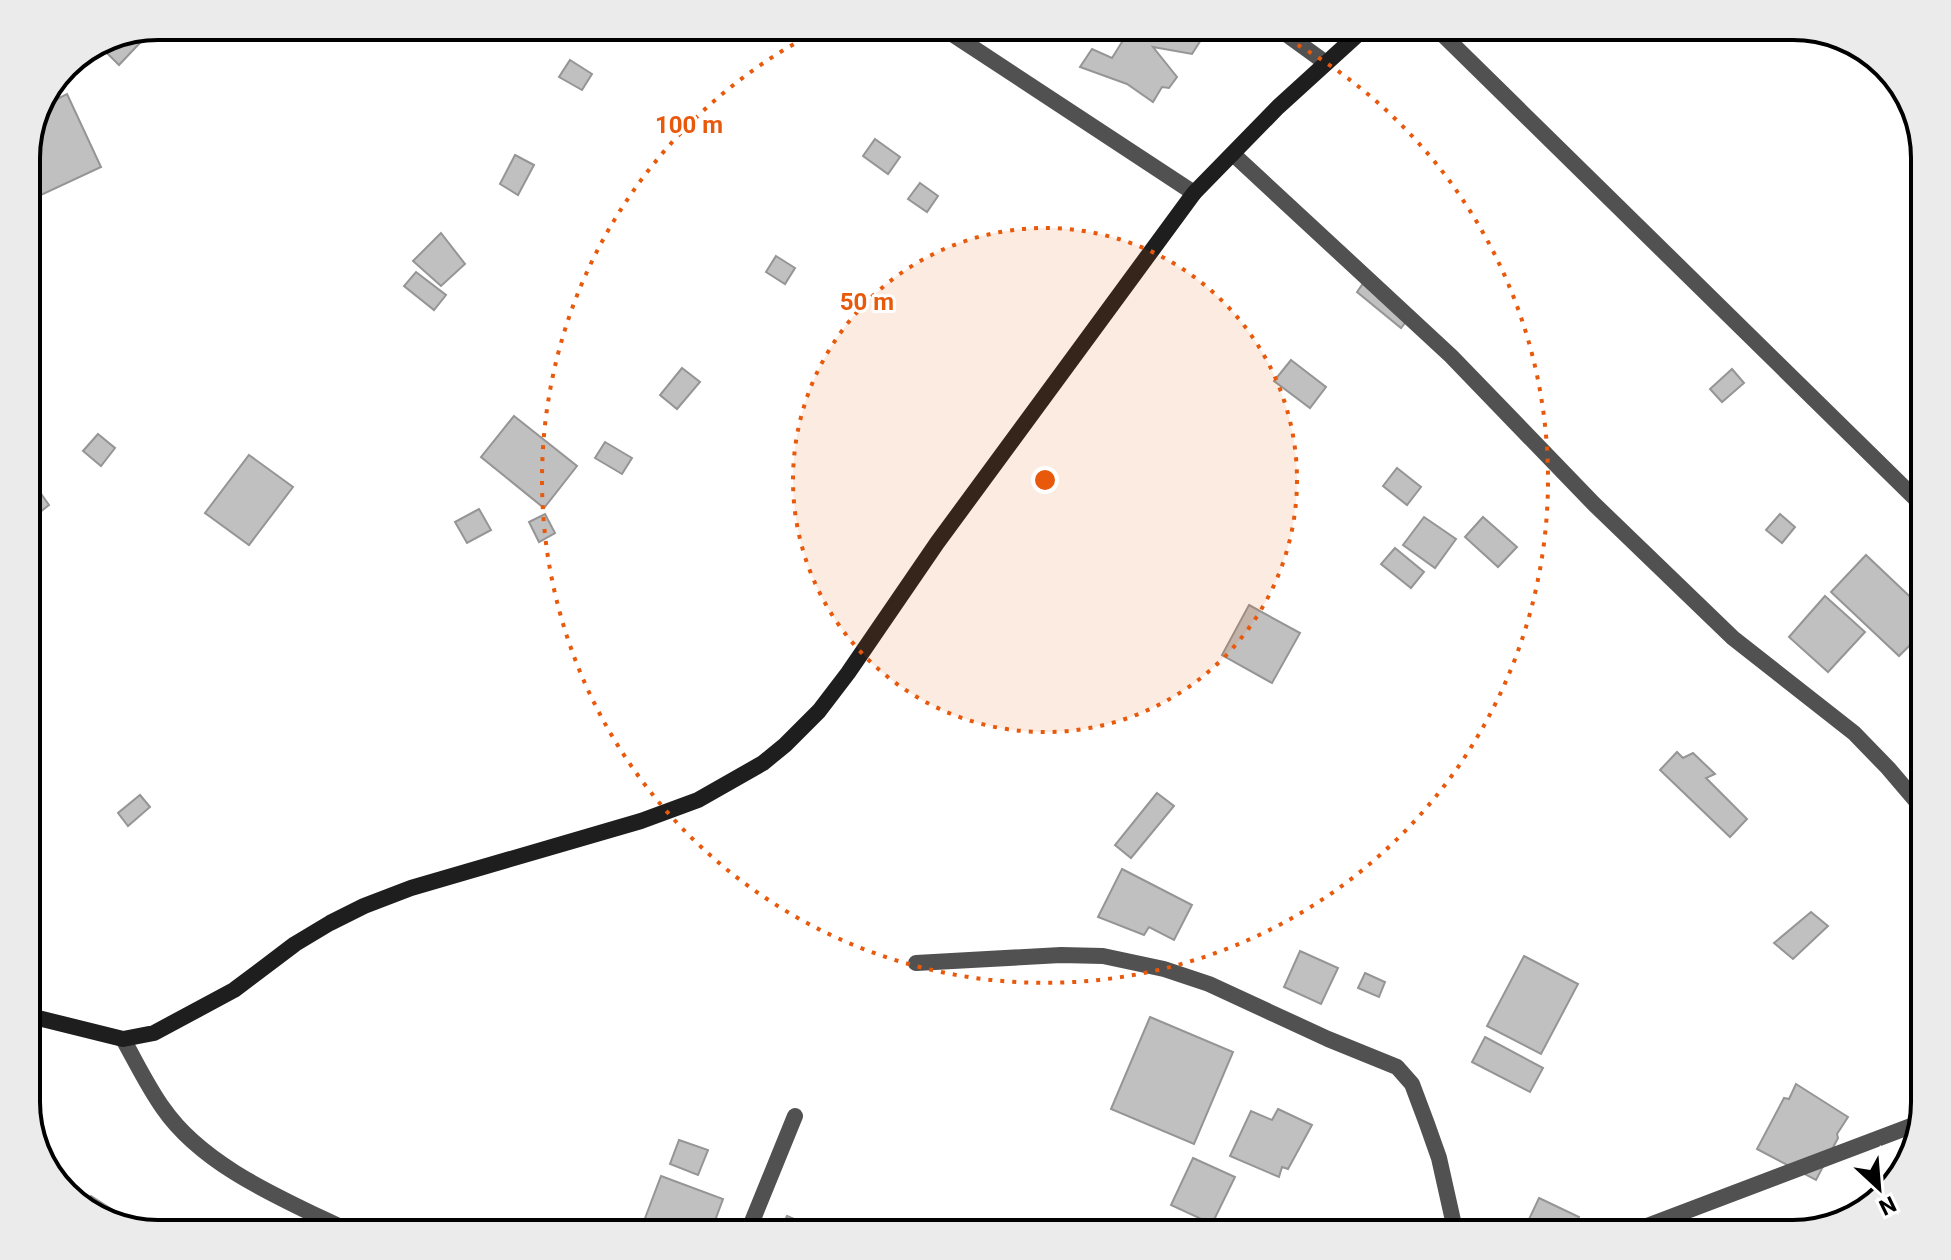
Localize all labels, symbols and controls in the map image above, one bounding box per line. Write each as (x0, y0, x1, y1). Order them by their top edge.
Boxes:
text: 100 m (655, 111, 723, 139)
text: 50 m (840, 288, 894, 316)
centre of rings (1031, 466, 1059, 494)
north arrow (1839, 1148, 1919, 1228)
text: N (1875, 1191, 1900, 1220)

